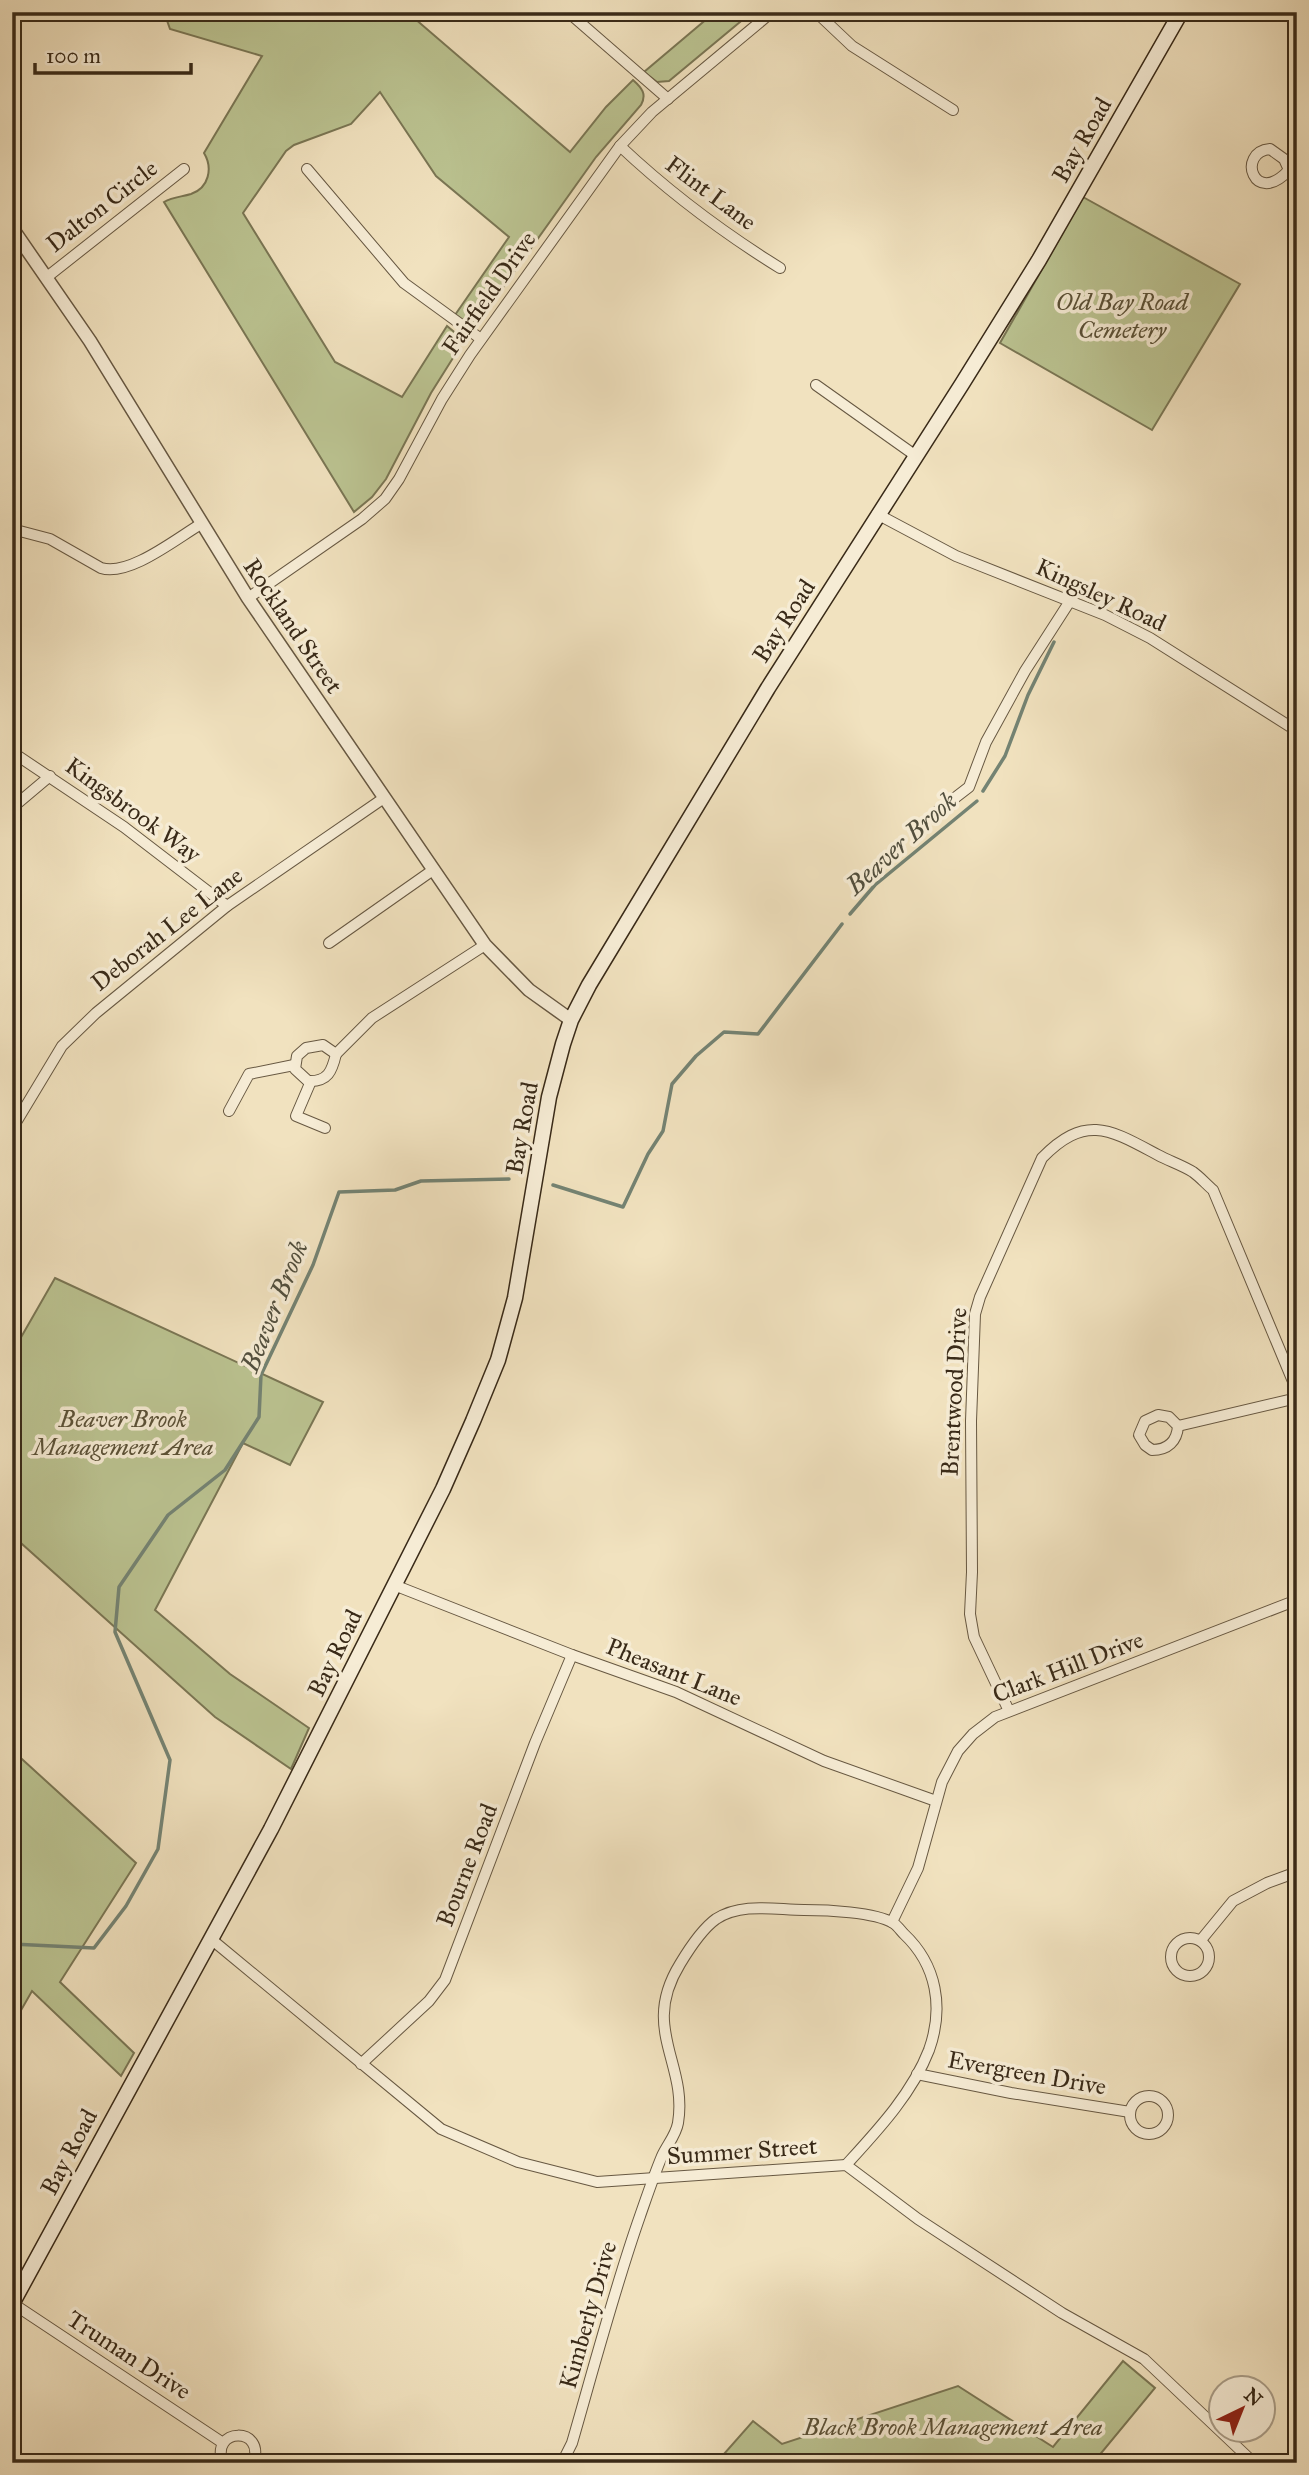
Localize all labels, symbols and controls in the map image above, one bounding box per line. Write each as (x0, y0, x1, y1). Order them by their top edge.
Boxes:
scale bar (35, 32, 191, 76)
text: 100 m (46, 43, 101, 69)
street label: Bay Road (1046, 92, 1118, 188)
street label: Flint Lane (660, 149, 762, 237)
street label: Dalton Circle (40, 153, 164, 259)
street label: Fairfield Drive (435, 225, 543, 361)
park label: Old Bay Road Cemetery (1056, 287, 1189, 345)
street label: Kingsley Road (1031, 552, 1171, 638)
street label: Rockland Street (237, 553, 350, 700)
street label: Bay Road (746, 574, 822, 668)
street label: Kingsbrook Way (59, 751, 207, 870)
water label: Beaver Brook (838, 784, 964, 902)
street label: Deborah Lee Lane (85, 860, 249, 998)
street label: Bay Road (499, 1079, 545, 1177)
water label: Beaver Brook (233, 1235, 315, 1377)
street label: Brentwood Drive (935, 1307, 973, 1477)
park label: Beaver Brook Management Area (31, 1404, 213, 1462)
street label: Bay Road (301, 1605, 369, 1701)
street label: Clark Hill Drive (988, 1624, 1148, 1710)
street label: Pheasant Lane (602, 1631, 746, 1713)
street label: Bourne Road (430, 1799, 504, 1931)
street label: Evergreen Drive (945, 2044, 1109, 2102)
street label: Bay Road (34, 2104, 104, 2200)
street label: Summer Street (666, 2131, 819, 2171)
street label: Kimberly Drive (553, 2238, 623, 2392)
street label: Truman Drive (61, 2304, 197, 2406)
north arrow (1208, 2374, 1278, 2444)
text: N (1240, 2383, 1267, 2411)
park label: Black Brook Management Area (802, 2412, 1103, 2442)

